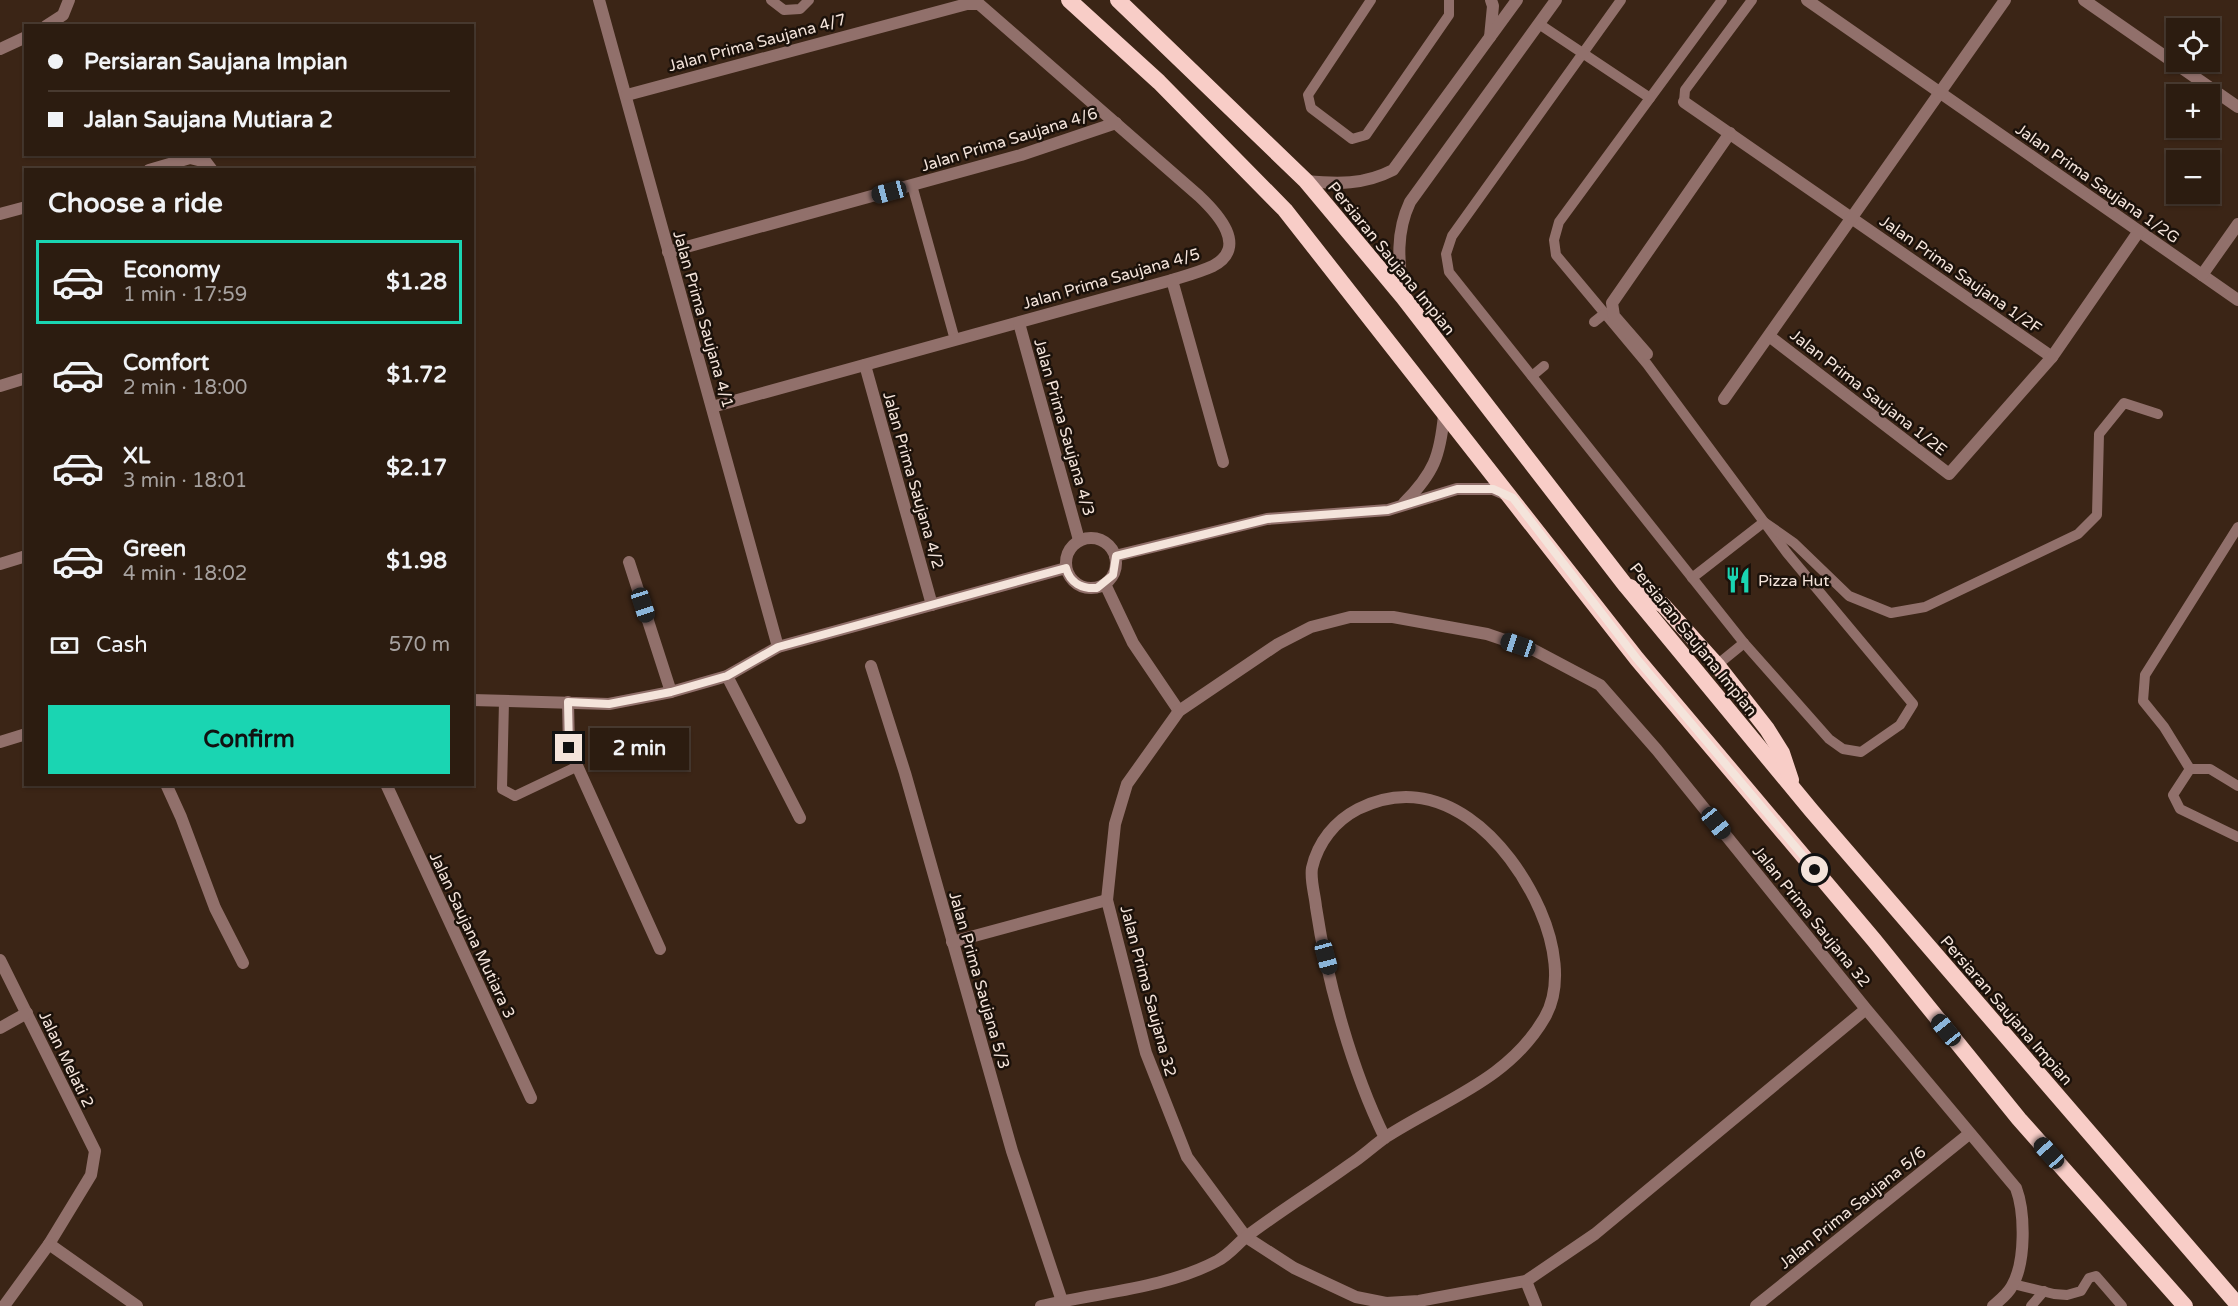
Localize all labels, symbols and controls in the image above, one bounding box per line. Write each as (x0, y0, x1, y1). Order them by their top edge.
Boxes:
street label: Jalan Prima Saujana 4/7 (666, 10, 849, 76)
map controls (2166, 18, 2220, 204)
button: locate (2166, 18, 2220, 72)
text: Persiaran Saujana Impian (84, 49, 348, 75)
button: + (2166, 84, 2220, 138)
street label: Jalan Prima Saujana 4/6 (919, 104, 1100, 176)
text: Jalan Saujana Mutiara 2 (84, 107, 333, 133)
street label: Jalan Prima Saujana 1/2G (2012, 120, 2183, 248)
button: − (2166, 150, 2220, 204)
street label: Persiaran Saujana Impian (1323, 178, 1459, 339)
car (869, 179, 909, 205)
text: Choose a ride (48, 187, 223, 220)
street label: Jalan Prima Saujana 1/2F (1876, 211, 2046, 339)
street label: Jalan Prima Saujana 4/1 (668, 228, 738, 410)
street label: Jalan Prima Saujana 4/5 (1020, 244, 1202, 314)
icon: car (51, 255, 105, 309)
text: Economy (123, 257, 220, 283)
text: $1.28 (386, 269, 447, 295)
text: 1 min · 17:59 (123, 283, 247, 307)
street label: Jalan Prima Saujana 1/2E (1786, 325, 1951, 460)
street label: Jalan Prima Saujana 4/3 (1029, 336, 1099, 518)
icon: car (51, 348, 105, 402)
text: Comfort (123, 350, 209, 376)
text: $1.72 (386, 362, 447, 388)
text: 2 min · 18:00 (123, 376, 247, 400)
street label: Jalan Prima Saujana 4/2 (878, 389, 948, 571)
icon: car (51, 441, 105, 495)
text: XL (123, 443, 150, 469)
text: $2.17 (386, 455, 447, 481)
text: 3 min · 18:01 (123, 469, 247, 493)
icon: car (51, 534, 105, 588)
text: Green (123, 536, 186, 562)
text: $1.98 (386, 548, 447, 574)
street label: Persiaran Saujana Impian (1625, 559, 1761, 720)
text: 4 min · 18:02 (123, 562, 247, 586)
restaurant icon: Pizza Hut (1723, 565, 1753, 595)
place label: Pizza Hut (1758, 571, 1829, 591)
car (629, 585, 657, 625)
icon: cash (48, 629, 81, 662)
car (1498, 631, 1538, 659)
text: Cash (96, 632, 148, 658)
text: 570 m (389, 633, 450, 657)
button: Confirm (48, 705, 450, 774)
callout: 2 min (590, 727, 689, 769)
route end (555, 734, 582, 761)
text: 2 min (613, 737, 666, 761)
car (1698, 803, 1734, 843)
street label: Jalan Prima Saujana 32 (1748, 842, 1875, 991)
street label: Jalan Saujana Mutiara 3 (425, 849, 519, 1022)
route start (1801, 856, 1828, 883)
street label: Jalan Prima Saujana 5/3 (944, 889, 1014, 1071)
street label: Jalan Prima Saujana 32 (1116, 903, 1181, 1079)
street label: Persiaran Saujana Impian (1936, 932, 2077, 1090)
car (1313, 937, 1339, 977)
street label: Jalan Melati 2 (34, 1008, 98, 1111)
car (1928, 1010, 1964, 1050)
car (2030, 1134, 2068, 1172)
street label: Jalan Prima Saujana 5/6 (1775, 1142, 1930, 1273)

